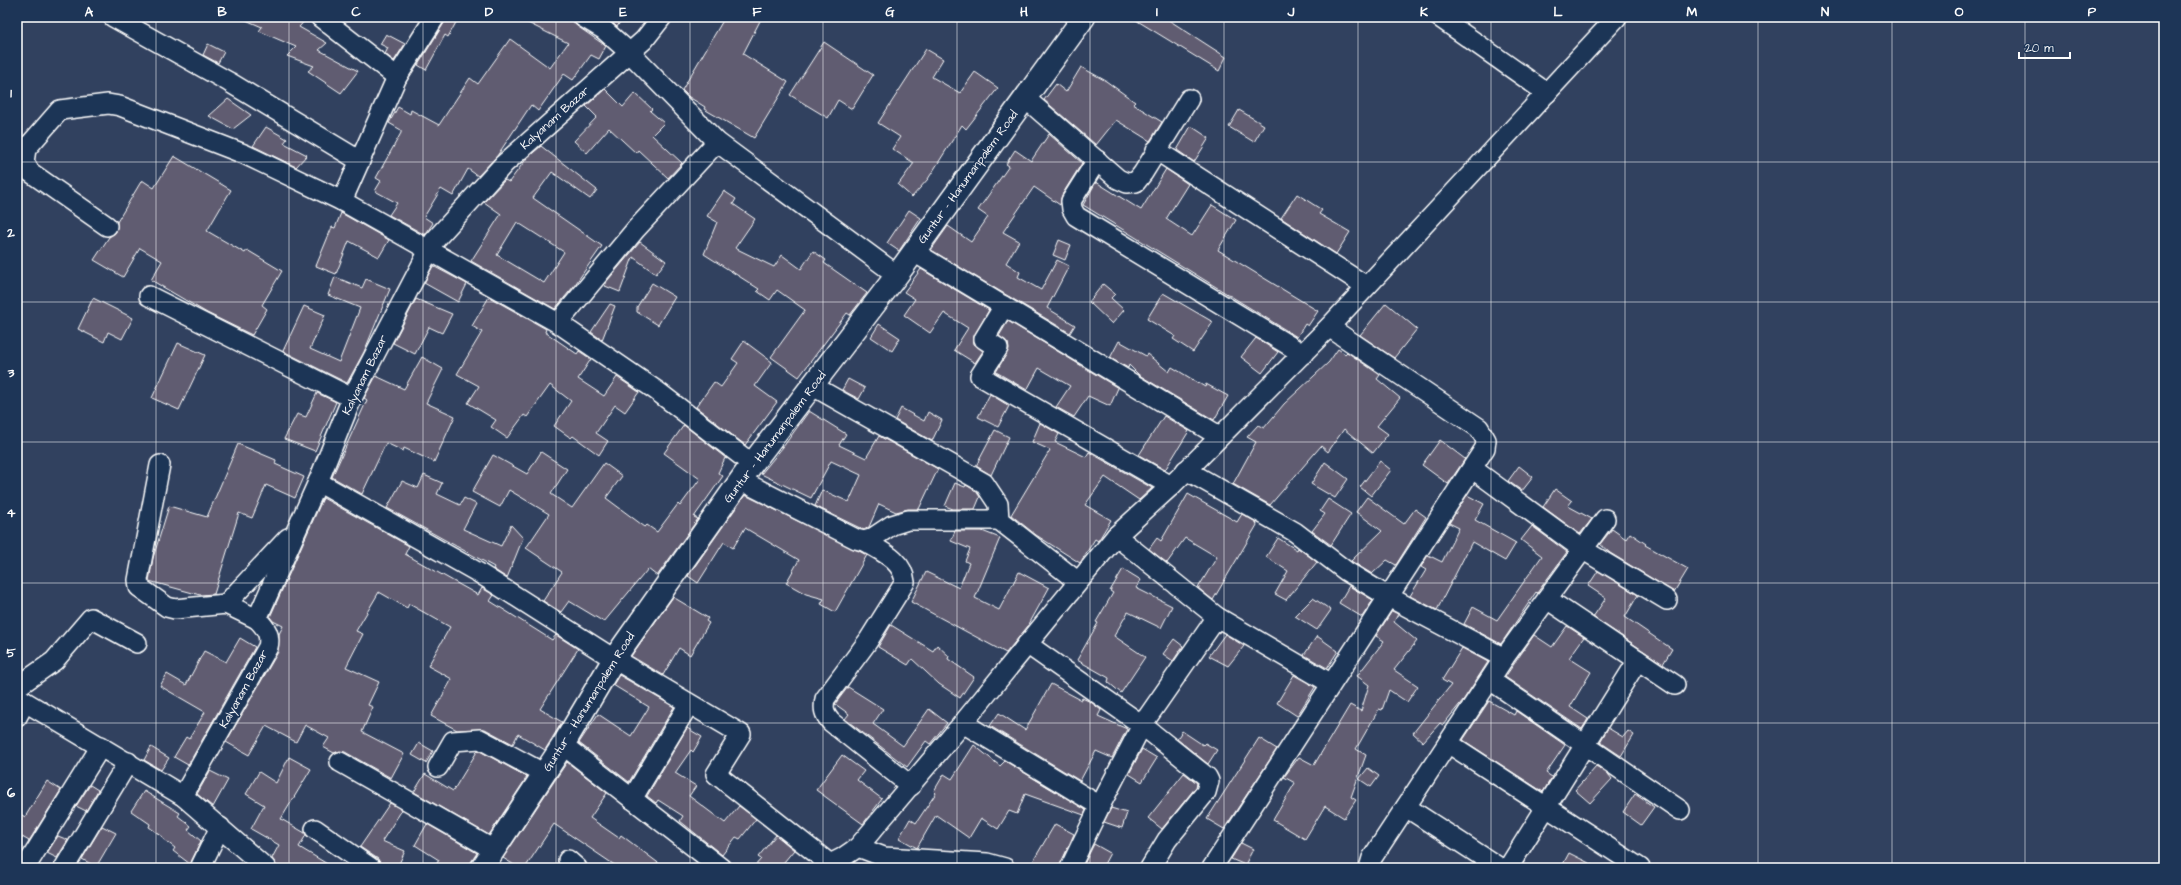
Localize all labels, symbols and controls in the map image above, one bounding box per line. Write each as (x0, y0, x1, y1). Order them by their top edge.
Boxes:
text: A (85, 3, 94, 21)
text: B (217, 3, 227, 21)
text: C (351, 3, 361, 21)
text: D (485, 3, 494, 21)
text: E (619, 3, 627, 21)
text: F (752, 3, 762, 21)
text: G (885, 3, 895, 21)
text: H (1020, 3, 1028, 21)
text: I (1156, 3, 1158, 21)
text: J (1287, 3, 1295, 21)
text: K (1420, 3, 1428, 21)
text: L (1553, 3, 1563, 21)
text: M (1687, 3, 1698, 21)
text: N (1821, 3, 1829, 21)
text: O (1955, 3, 1964, 21)
text: P (2088, 3, 2097, 21)
scale bar (2019, 34, 2070, 60)
text: 20 m (2025, 40, 2054, 57)
street label: Kalyanam Bazar (517, 82, 594, 154)
text: 1 (10, 84, 12, 102)
street label: Guntur - Hanumanpalem Road (914, 107, 1022, 247)
text: 2 (6, 224, 15, 242)
street label: Kalyanam Bazar (338, 332, 393, 418)
text: 3 (7, 364, 15, 382)
street label: Guntur - Hanumanpalem Road (720, 368, 830, 506)
text: 4 (7, 504, 16, 522)
street label: Guntur - Hanumanpalem Road (539, 629, 639, 775)
text: 5 (6, 644, 16, 662)
street label: Kalyanam Bazar (215, 646, 274, 732)
text: 6 (7, 784, 16, 802)

